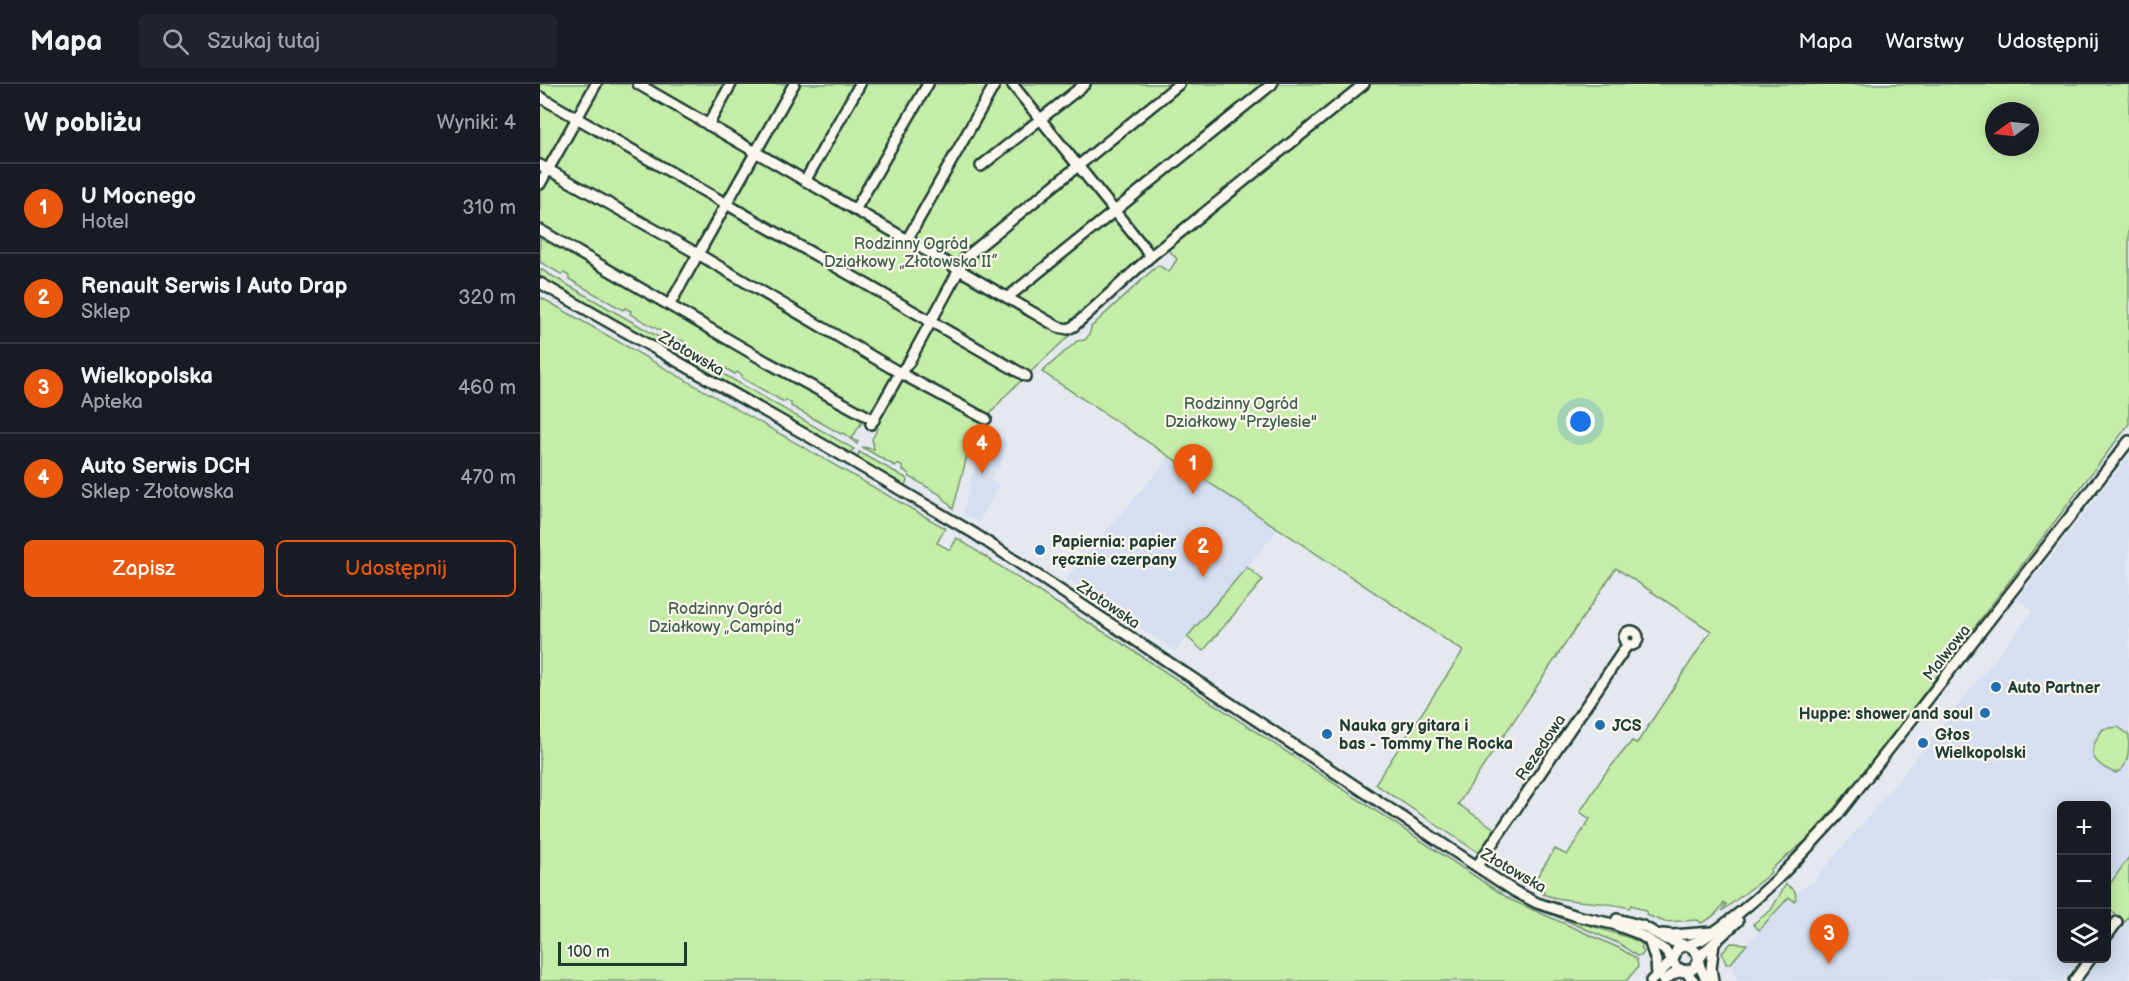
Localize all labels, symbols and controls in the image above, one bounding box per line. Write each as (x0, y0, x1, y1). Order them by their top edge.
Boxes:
search box (138, 14, 558, 68)
text: Mapa (30, 25, 102, 58)
icon: search (159, 25, 192, 58)
text: Szukaj tutaj (207, 28, 320, 55)
text: Mapa (1799, 29, 1853, 54)
text: Warstwy (1886, 29, 1964, 54)
text: Udostępnij (1997, 29, 2099, 54)
north arrow (1985, 102, 2039, 156)
text: W pobliżu (24, 108, 142, 139)
text: Wyniki: 4 (437, 111, 516, 135)
text: U Mocnego (81, 183, 196, 210)
text: 1 (39, 196, 48, 220)
text: 310 m (462, 196, 516, 220)
text: Hotel (81, 210, 129, 234)
park label: Rodzinny Ogród Działkowy „Złotowska II” (824, 235, 998, 272)
text: Renault Serwis | Auto Drap (81, 273, 347, 300)
text: 2 (38, 286, 49, 310)
text: 320 m (458, 286, 516, 310)
text: Sklep (81, 300, 131, 324)
street label: Złotowska (654, 327, 727, 381)
text: Wielkopolska (81, 363, 213, 390)
text: 3 (38, 376, 49, 400)
text: 460 m (458, 376, 516, 400)
text: Apteka (81, 390, 143, 414)
park label: Rodzinny Ogród Działkowy "Przylesie" (1165, 395, 1317, 432)
your location (1566, 407, 1595, 436)
pin: 4 (962, 424, 1002, 474)
pin: 1 (1174, 444, 1212, 494)
text: Auto Serwis DCH (81, 453, 251, 480)
text: 4 (38, 466, 49, 490)
text: 470 m (460, 466, 516, 490)
text: Sklep · Złotowska (81, 480, 234, 504)
pin: 2 (1184, 528, 1222, 577)
place label: Papiernia: papier ręcznie czerpany (1052, 533, 1177, 570)
button: Zapisz (24, 540, 264, 597)
button: Udostępnij (276, 540, 516, 597)
marker: Papiernia: papier ręcznie czerpany (1033, 543, 1047, 557)
street label: Złotowska (1072, 577, 1143, 633)
park label: Rodzinny Ogród Działkowy „Camping” (649, 600, 801, 637)
street label: Malwowa (1919, 621, 1975, 685)
place label: Auto Partner (2007, 679, 2101, 698)
marker: Auto Partner (1989, 680, 2003, 694)
place label: Huppe: shower and soul (1799, 705, 1973, 724)
marker: Huppe: shower and soul (1978, 706, 1992, 720)
street label: Rezedowa (1512, 711, 1570, 784)
place label: Nauka gry gitara i bas - Tommy The Rocka (1339, 717, 1513, 754)
place label: JCS (1612, 717, 1642, 736)
marker: JCS (1593, 718, 1607, 732)
place label: Głos Wielkopolski (1935, 726, 2026, 763)
marker: Nauka gry gitara i bas - Tommy The Rocka (1320, 727, 1334, 741)
marker: Głos Wielkopolski (1916, 736, 1930, 750)
map controls (2057, 801, 2111, 963)
button: + (2057, 801, 2111, 855)
street label: Złotowska (1476, 844, 1549, 898)
button: − (2057, 855, 2111, 909)
button: layers (2057, 909, 2111, 963)
pin: 3 (1810, 914, 1848, 964)
scale bar (558, 939, 687, 966)
text: 100 m (567, 943, 610, 962)

